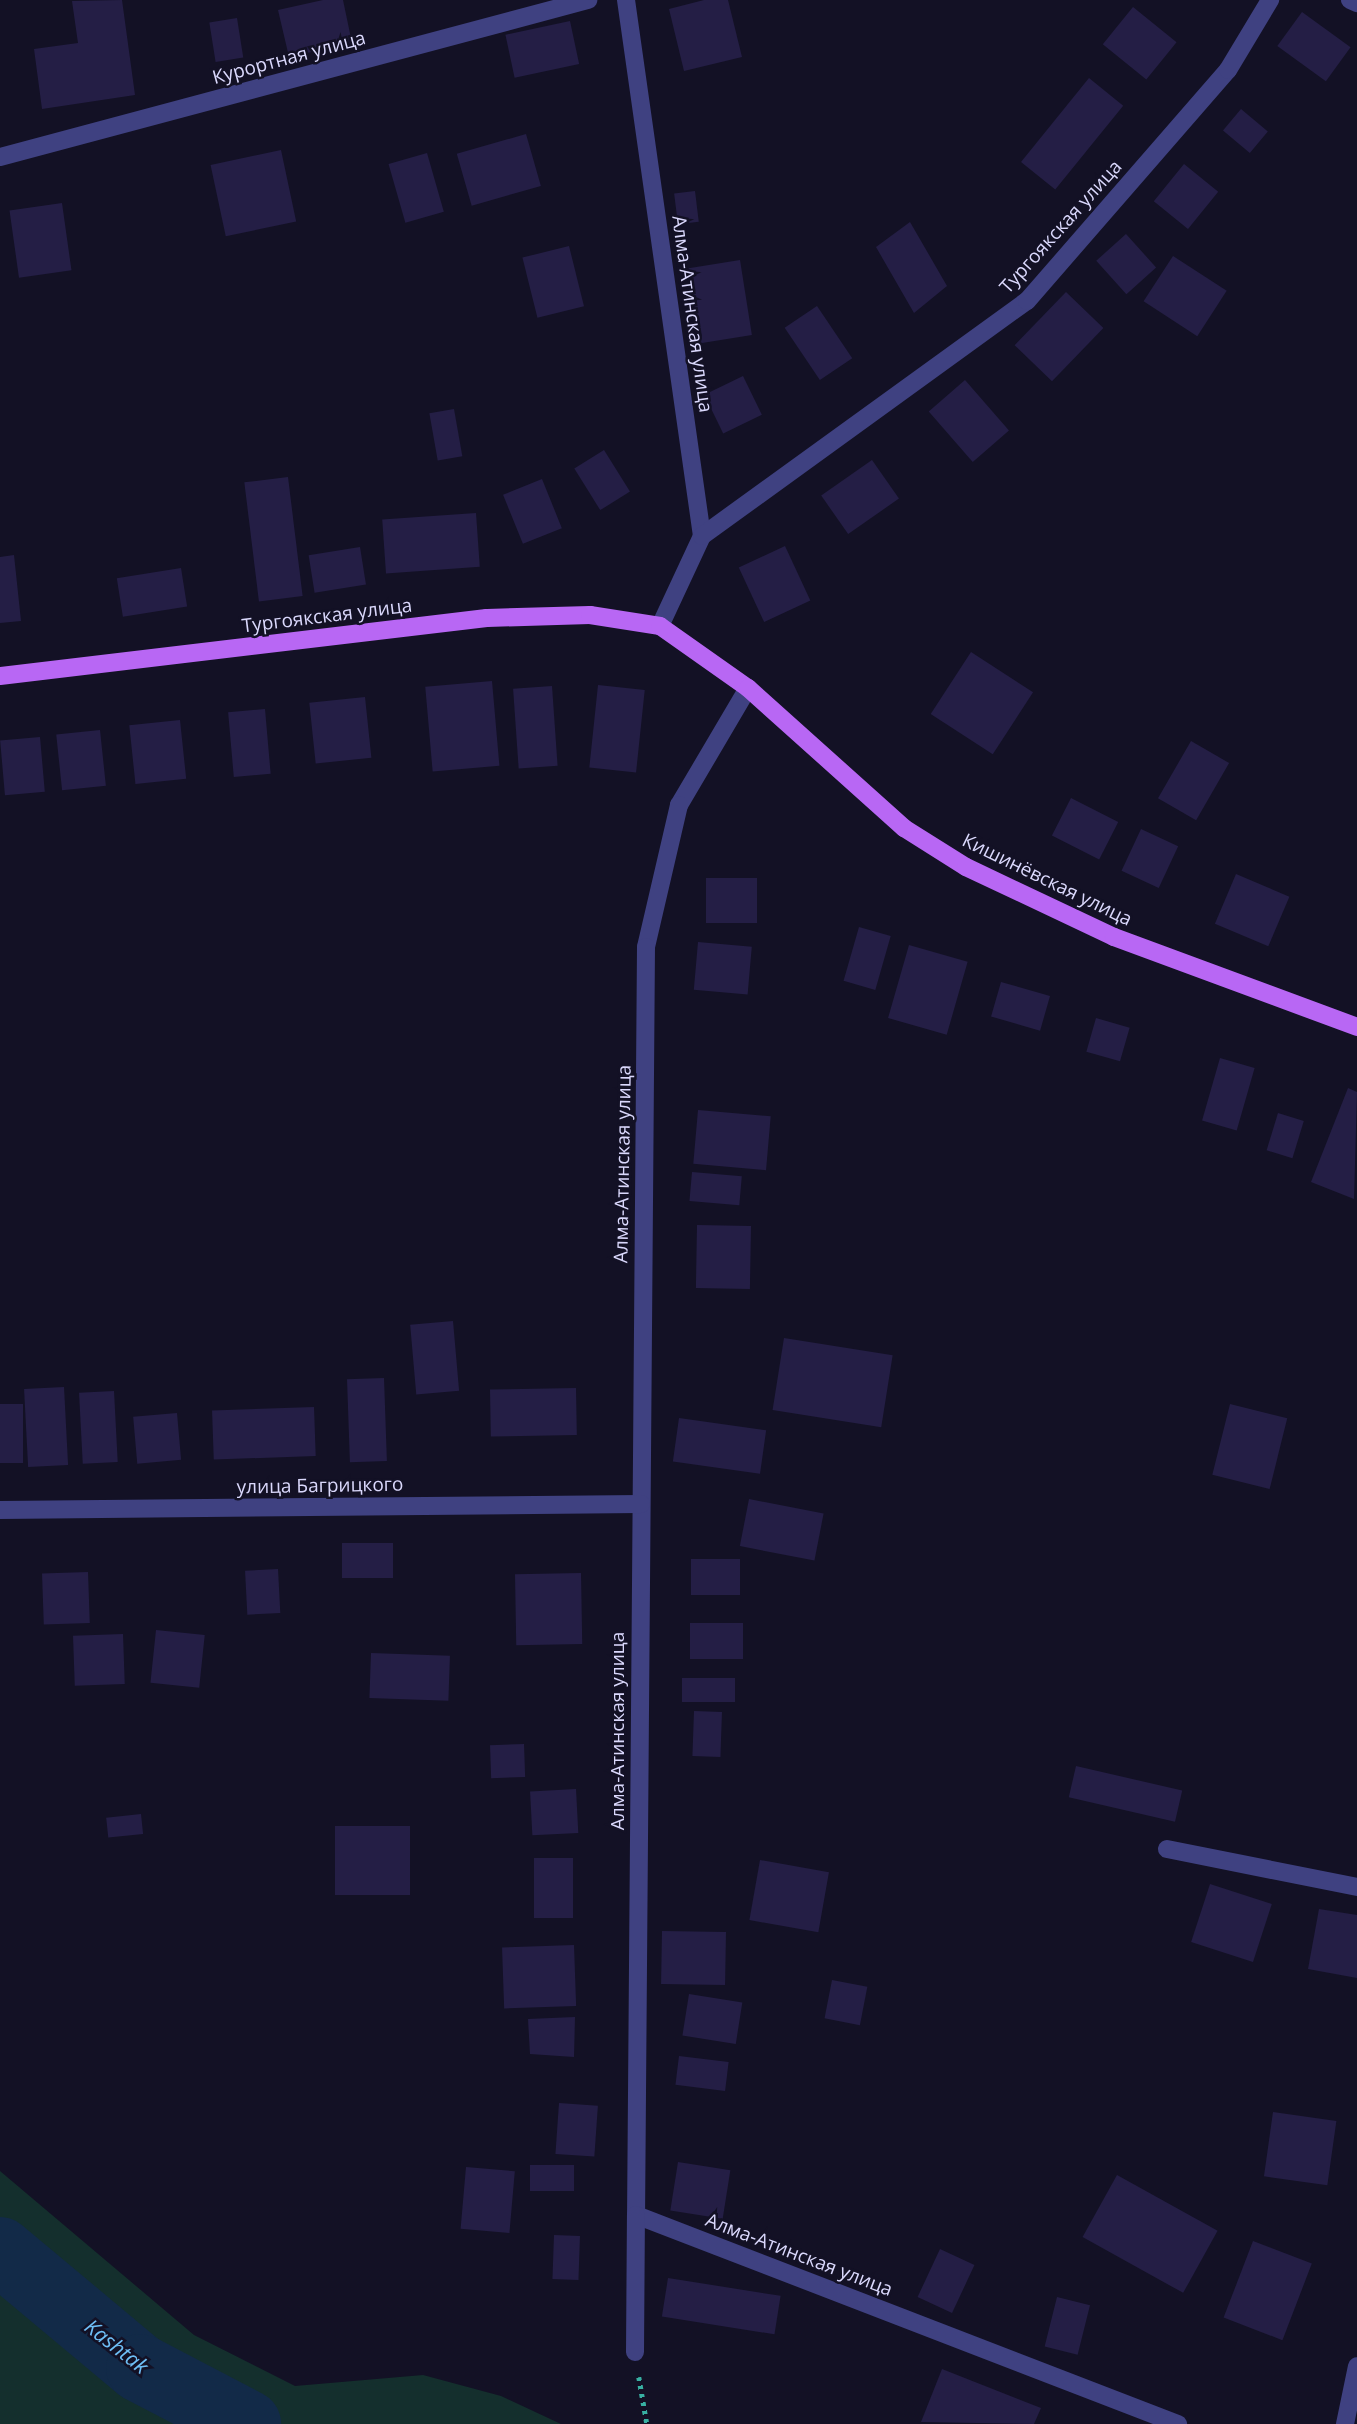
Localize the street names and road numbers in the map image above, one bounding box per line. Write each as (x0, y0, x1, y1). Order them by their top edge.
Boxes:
street label: Курортная улица (210, 27, 368, 89)
street label: Тургоякская улица (995, 156, 1127, 298)
street label: Алма-Атинская улица (667, 214, 717, 414)
street label: Тургоякская улица (241, 594, 413, 638)
street label: Кишинёвская улица (958, 829, 1136, 931)
street label: Алма-Атинская улица (610, 1065, 636, 1263)
street label: улица Багрицкого (236, 1473, 404, 1499)
street label: Алма-Атинская улица (607, 1632, 629, 1830)
street label: Алма-Атинская улица (702, 2209, 896, 2301)

